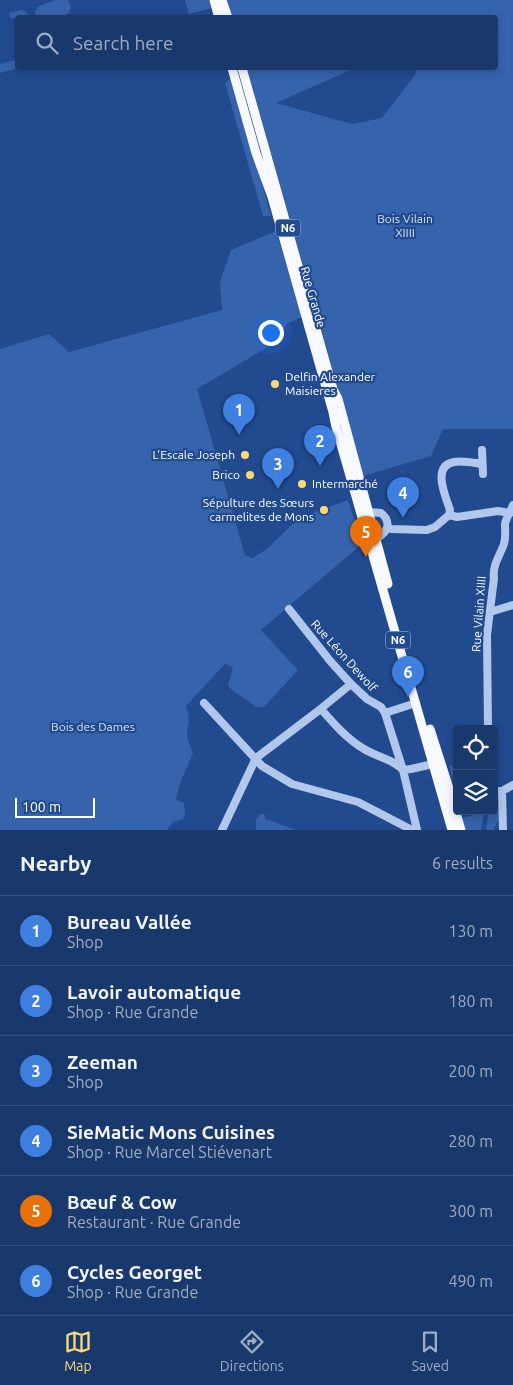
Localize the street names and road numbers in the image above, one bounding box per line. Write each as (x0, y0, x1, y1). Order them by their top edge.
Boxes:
road number: N6 (276, 220, 300, 237)
street label: Rue Grande (299, 265, 328, 329)
street label: Rue Vilain XIIII (469, 576, 488, 652)
street label: Rue Léon Dewolf (309, 617, 380, 695)
road number: N6 (386, 632, 410, 648)

